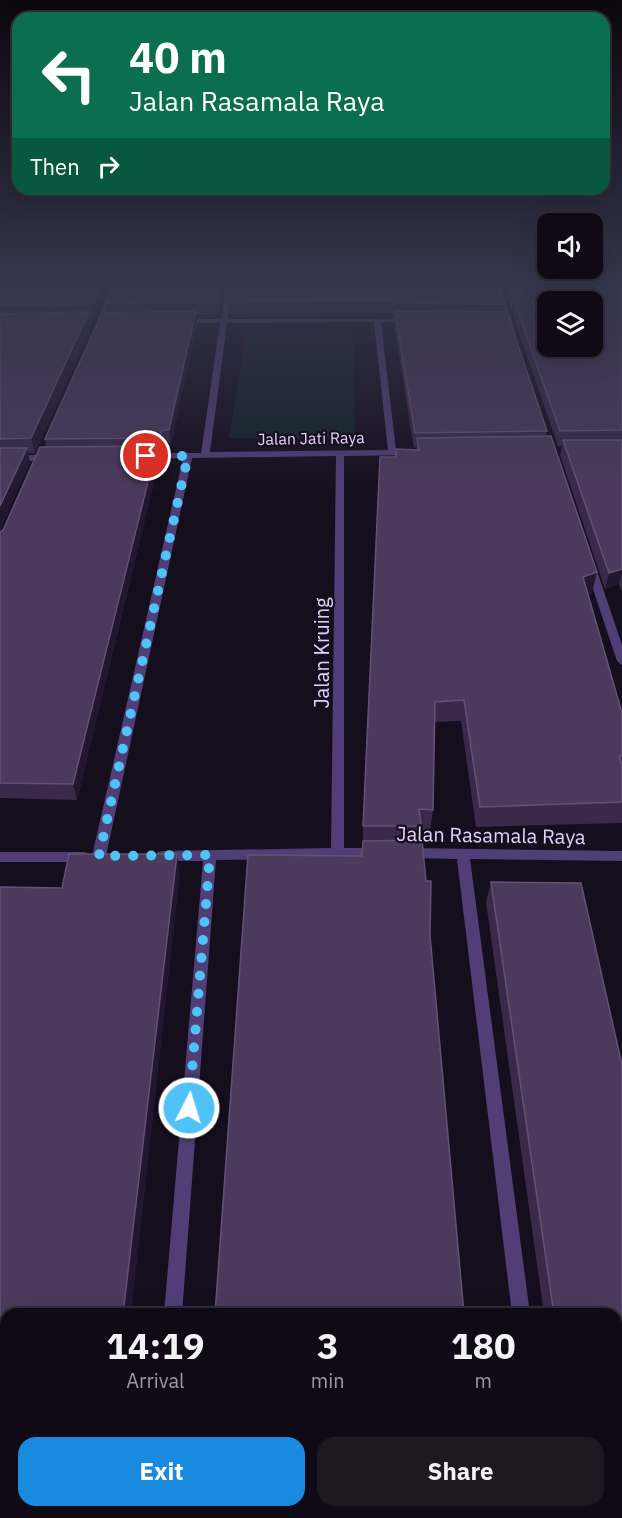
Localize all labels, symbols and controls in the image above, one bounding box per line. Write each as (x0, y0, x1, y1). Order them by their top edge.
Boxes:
text: 40 m (129, 30, 227, 85)
icon: left (30, 36, 108, 114)
text: Jalan Rasamala Raya (129, 83, 385, 118)
icon: right (92, 150, 125, 183)
text: Then (30, 152, 80, 181)
map controls (537, 213, 603, 357)
button: sound (537, 213, 603, 279)
button: layers (537, 291, 603, 357)
street label: Jalan Jati Raya (257, 427, 365, 449)
pin (120, 430, 171, 481)
icon: arrive (129, 439, 162, 472)
street label: Jalan Kruing (308, 597, 335, 709)
street label: Jalan Rasamala Raya (396, 820, 586, 850)
position arrow (157, 1076, 221, 1140)
text: 14:19 (106, 1322, 205, 1369)
text: 3 (317, 1322, 339, 1369)
text: 180 (451, 1322, 516, 1369)
text: Arrival (126, 1367, 185, 1394)
text: min (311, 1367, 345, 1394)
text: m (475, 1367, 492, 1394)
button: Exit (18, 1437, 305, 1506)
button: Share (317, 1437, 604, 1506)

